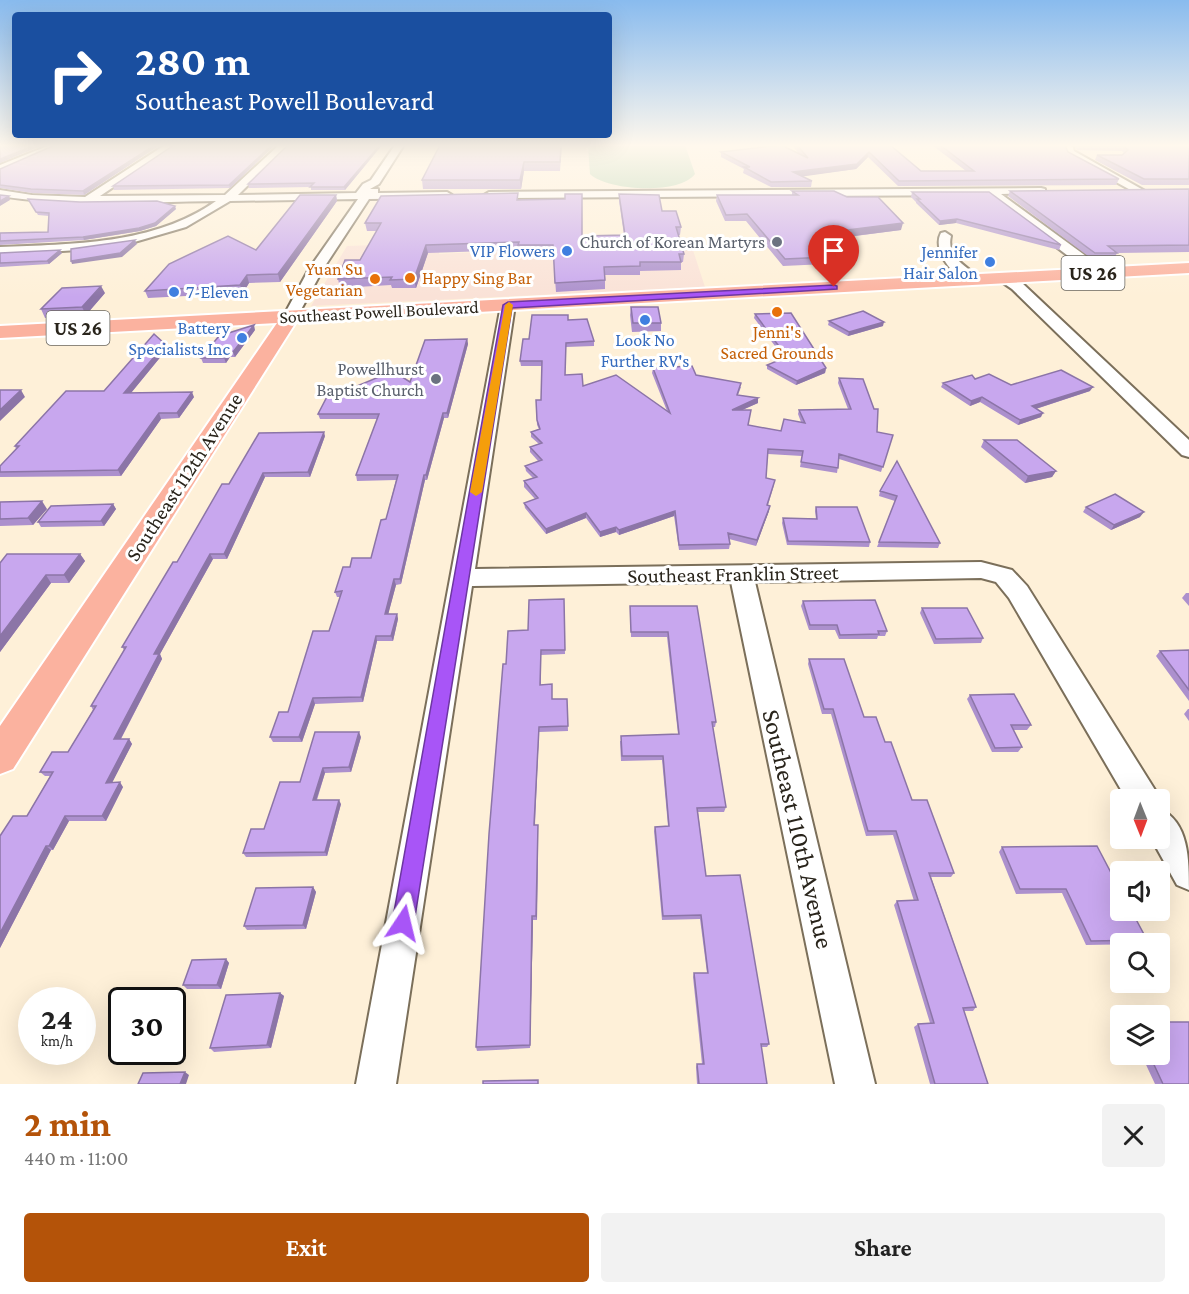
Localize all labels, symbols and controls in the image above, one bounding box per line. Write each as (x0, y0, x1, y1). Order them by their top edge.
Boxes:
icon: right (36, 36, 114, 114)
text: 280 m (135, 37, 250, 84)
text: Southeast Powell Boulevard (135, 86, 434, 116)
pin (808, 225, 859, 287)
place label: Church of Korean Martyrs (580, 232, 765, 252)
icon: arrive (817, 234, 850, 267)
marker: Church of Korean Martyrs (770, 235, 784, 249)
place label: VIP Flowers (470, 241, 555, 261)
place label: Jennifer Hair Salon (903, 242, 979, 283)
marker: VIP Flowers (560, 244, 574, 258)
marker: Jennifer Hair Salon (983, 255, 997, 269)
road number: US 26 (1062, 256, 1124, 290)
place label: Yuan Su Vegetarian (286, 259, 363, 300)
place label: Happy Sing Bar (422, 268, 533, 288)
marker: Happy Sing Bar (403, 271, 417, 285)
marker: Yuan Su Vegetarian (368, 272, 382, 286)
place label: 7-Eleven (186, 282, 249, 302)
marker: 7-Eleven (167, 285, 181, 299)
street label: Southeast Powell Boulevard (279, 297, 480, 327)
marker: Jenni's Sacred Grounds (770, 305, 784, 319)
road number: US 26 (46, 311, 110, 345)
marker: Look No Further RV's (638, 313, 652, 327)
place label: Battery Specialists Inc (128, 318, 231, 359)
place label: Jenni's Sacred Grounds (720, 322, 834, 363)
place label: Look No Further RV's (601, 330, 689, 371)
marker: Battery Specialists Inc (235, 331, 249, 345)
place label: Powellhurst Baptist Church (316, 359, 425, 400)
marker: Powellhurst Baptist Church (429, 372, 443, 386)
street label: Southeast 112th Avenue (121, 388, 247, 566)
street label: Southeast Franklin Street (627, 560, 840, 588)
street label: Southeast 110th Avenue (756, 707, 840, 951)
north arrow (1110, 789, 1170, 849)
map controls (1110, 789, 1170, 1065)
button: sound (1110, 861, 1170, 921)
position arrow (371, 891, 435, 955)
button: search (1110, 933, 1170, 993)
speed limit sign: 30 (108, 987, 186, 1065)
text: 24 (41, 1002, 73, 1035)
button: layers (1110, 1005, 1170, 1065)
text: km/h (41, 1033, 73, 1049)
text: 2 min (24, 1104, 111, 1144)
button: close (1102, 1104, 1165, 1167)
text: 440 m · 11:00 (24, 1147, 128, 1169)
button: Exit (24, 1213, 589, 1282)
button: Share (601, 1213, 1165, 1282)

